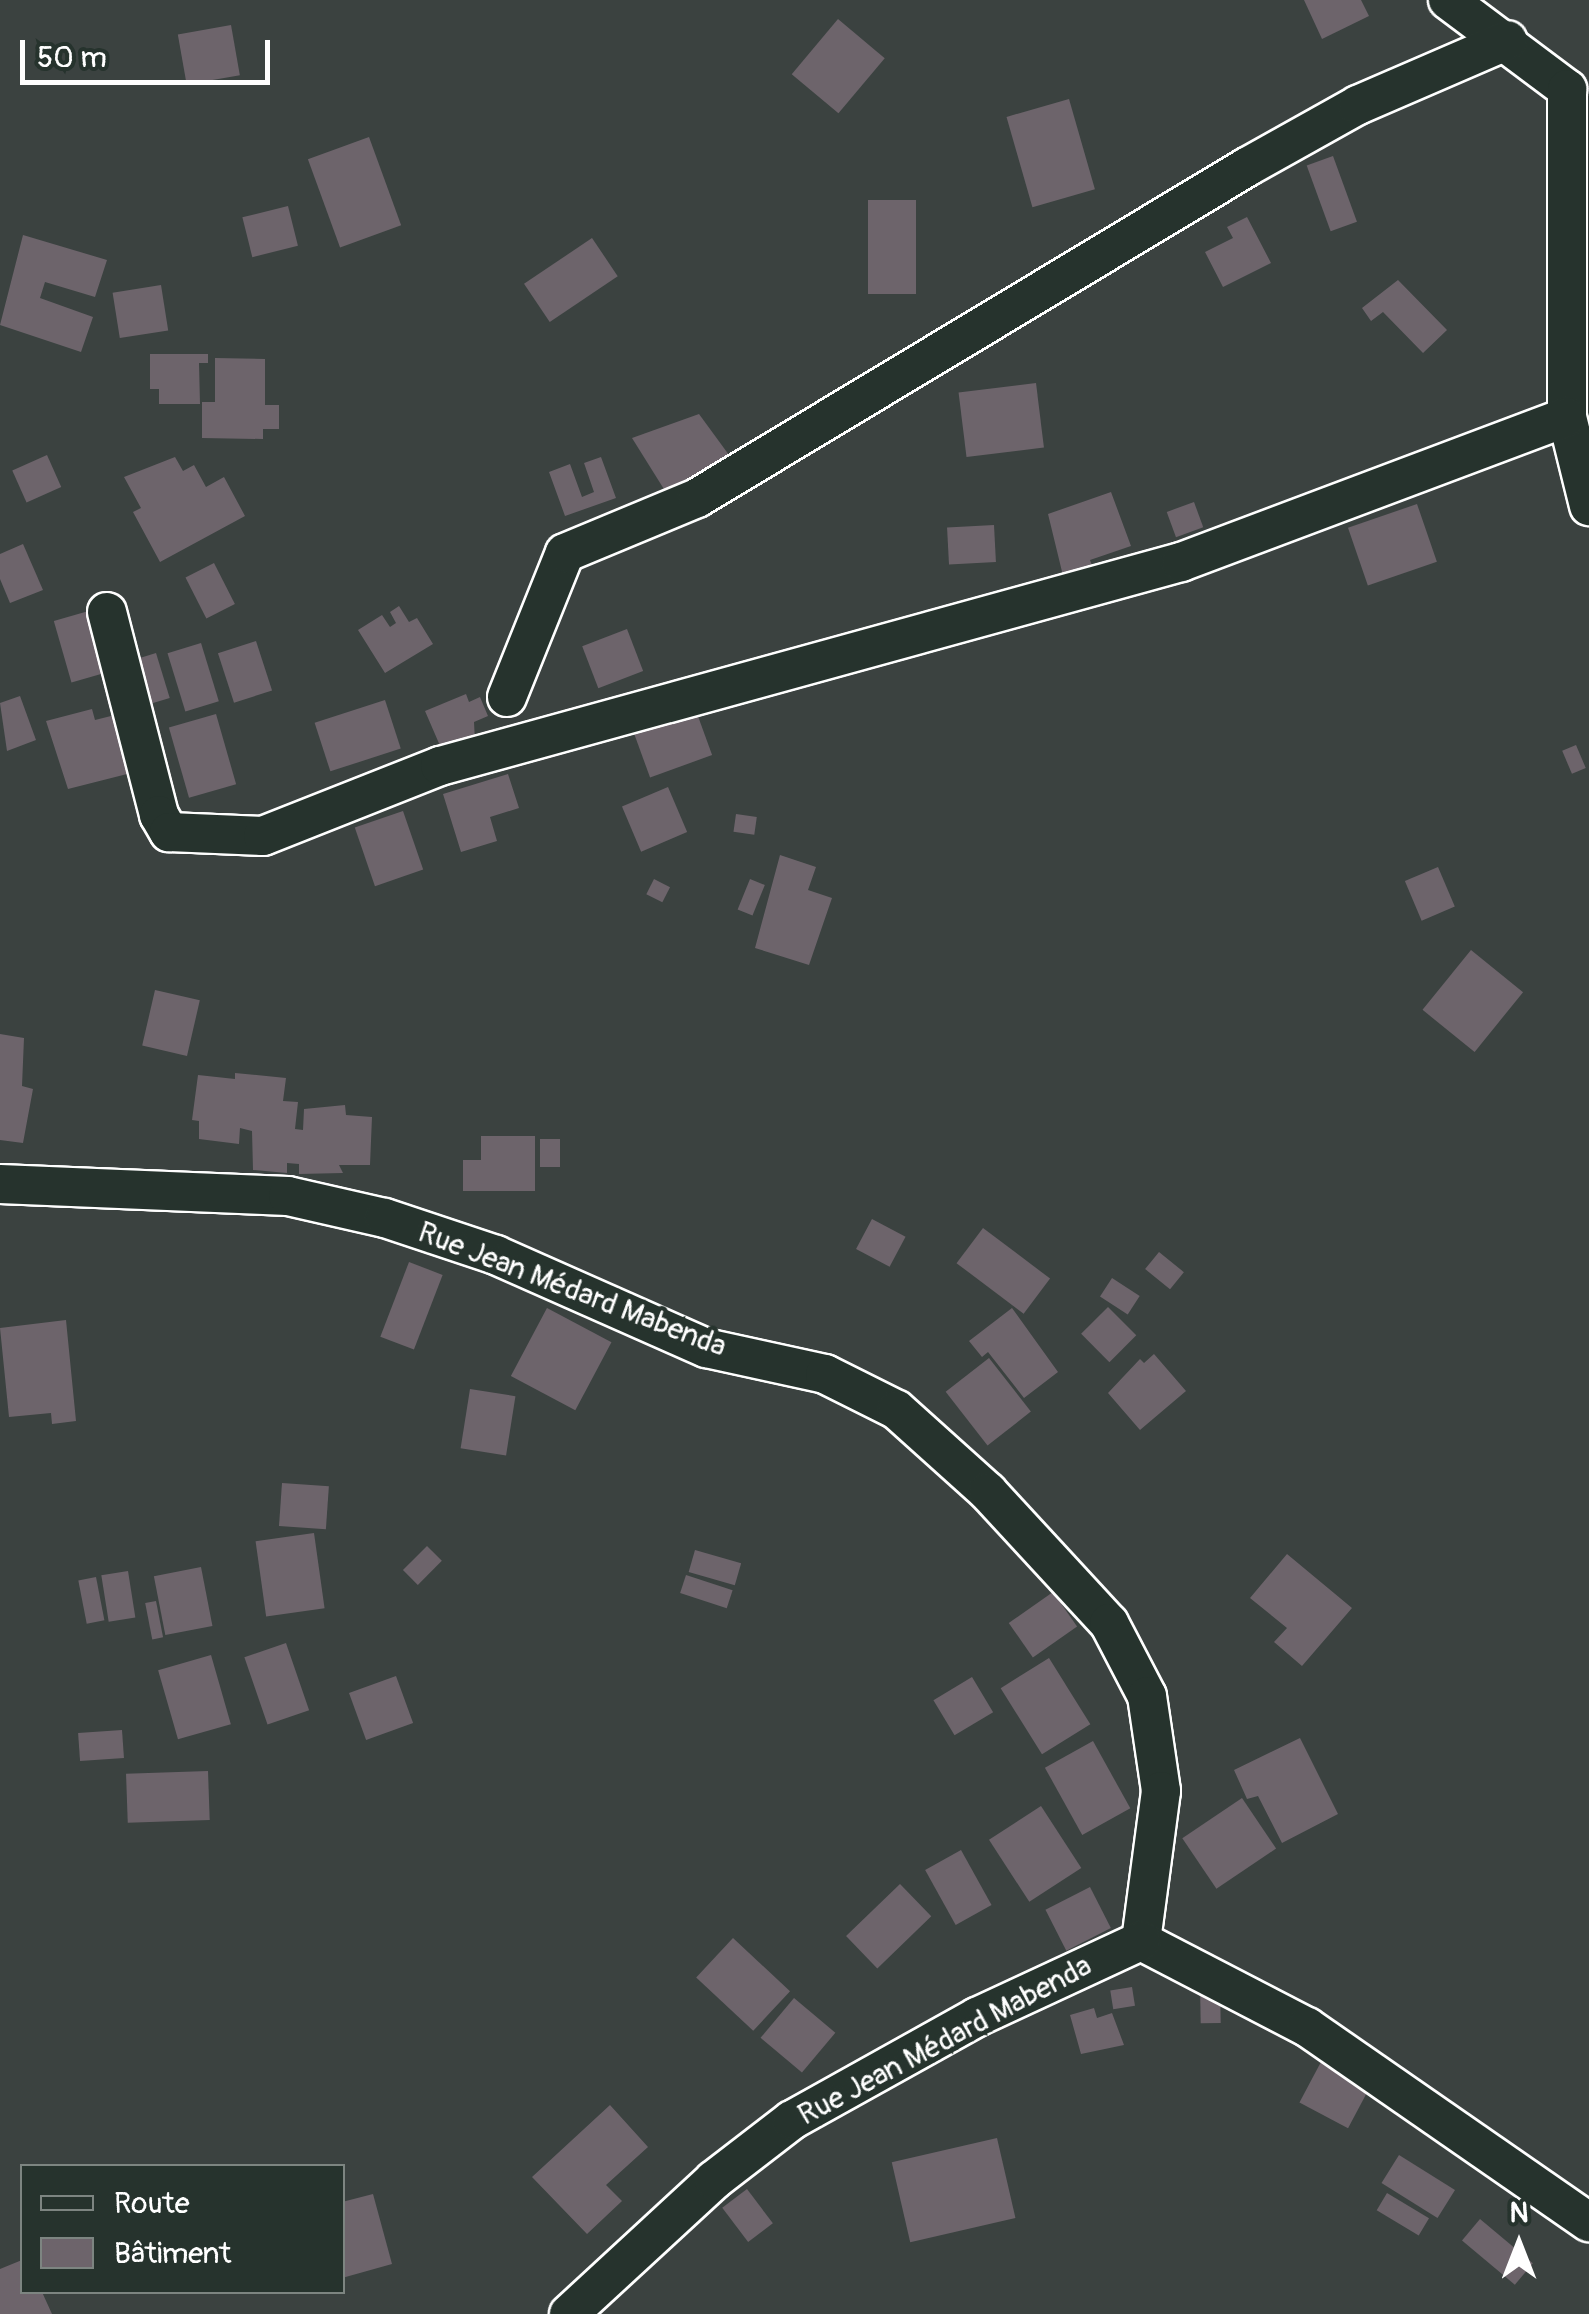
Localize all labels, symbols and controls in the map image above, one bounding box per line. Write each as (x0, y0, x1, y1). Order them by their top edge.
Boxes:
scale bar (25, 20, 275, 82)
text: 50 m (37, 39, 107, 76)
street label: Rue Jean Médard Mabenda (413, 1215, 731, 1365)
street label: Rue Jean Médard Mabenda (792, 1948, 1098, 2134)
legend (20, 2164, 345, 2294)
text: Route (114, 2185, 189, 2222)
north arrow (1469, 2194, 1569, 2294)
text: N (1510, 2196, 1528, 2231)
text: Bâtiment (114, 2235, 231, 2272)

